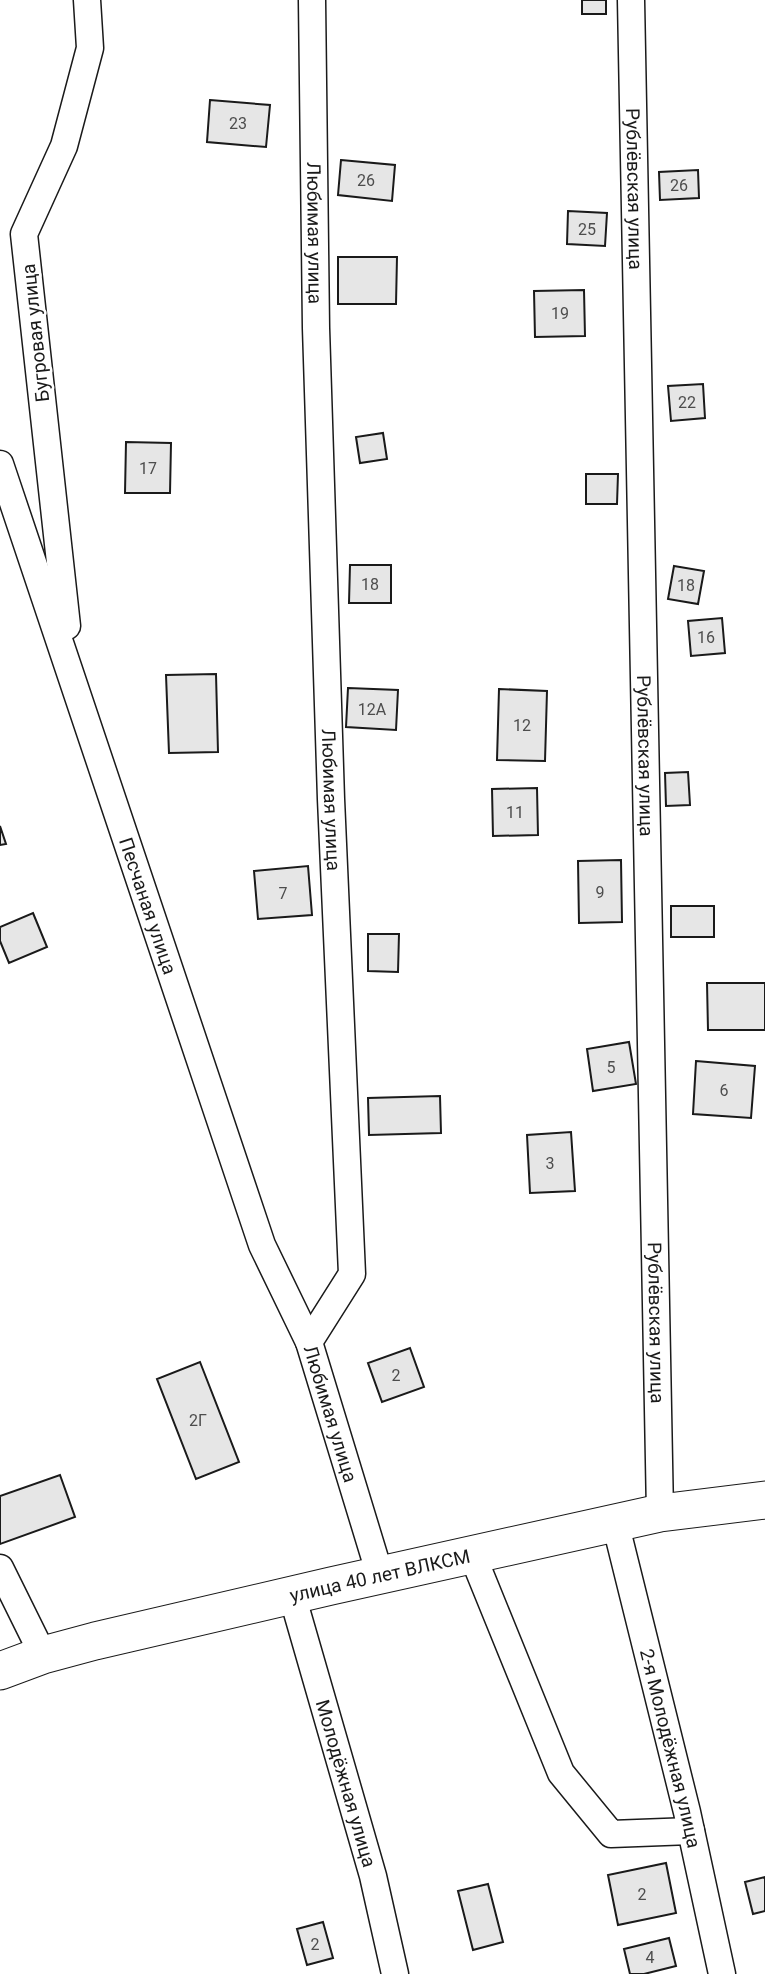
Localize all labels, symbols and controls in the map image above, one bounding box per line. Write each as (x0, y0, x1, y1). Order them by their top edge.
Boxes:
street label: Рублёвская улица (621, 108, 647, 270)
house number: 23 (229, 114, 247, 133)
street label: Любимая улица (302, 162, 327, 304)
house number: 26 (357, 171, 375, 190)
house number: 26 (670, 176, 688, 195)
house number: 25 (578, 220, 596, 239)
street label: Бугровая улица (17, 263, 54, 403)
house number: 19 (551, 304, 569, 323)
house number: 22 (678, 393, 696, 412)
house number: 17 (139, 459, 157, 478)
house number: 18 (361, 575, 379, 594)
house number: 18 (677, 576, 695, 595)
house number: 16 (697, 628, 715, 647)
street label: Рублёвская улица (632, 675, 658, 837)
house number: 12А (358, 700, 387, 719)
house number: 12 (513, 716, 531, 735)
street label: Любимая улица (317, 728, 345, 871)
house number: 11 (506, 803, 524, 822)
street label: Песчаная улица (114, 835, 181, 977)
house number: 9 (596, 883, 605, 902)
house number: 7 (279, 884, 288, 903)
house number: 5 (607, 1058, 616, 1077)
house number: 6 (720, 1081, 729, 1100)
house number: 3 (546, 1154, 555, 1173)
street label: Рублёвская улица (643, 1242, 669, 1404)
street label: Любимая улица (299, 1342, 362, 1485)
house number: 2 (392, 1366, 401, 1385)
house number: 2Г (189, 1411, 207, 1430)
street label: улица 40 лет ВЛКСМ (288, 1545, 472, 1607)
street label: 2-я Молодёжная улица (635, 1646, 705, 1850)
street label: Молодёжная улица (311, 1697, 381, 1870)
house number: 2 (638, 1885, 647, 1904)
house number: 2 (311, 1935, 320, 1954)
house number: 4 (646, 1948, 655, 1967)

